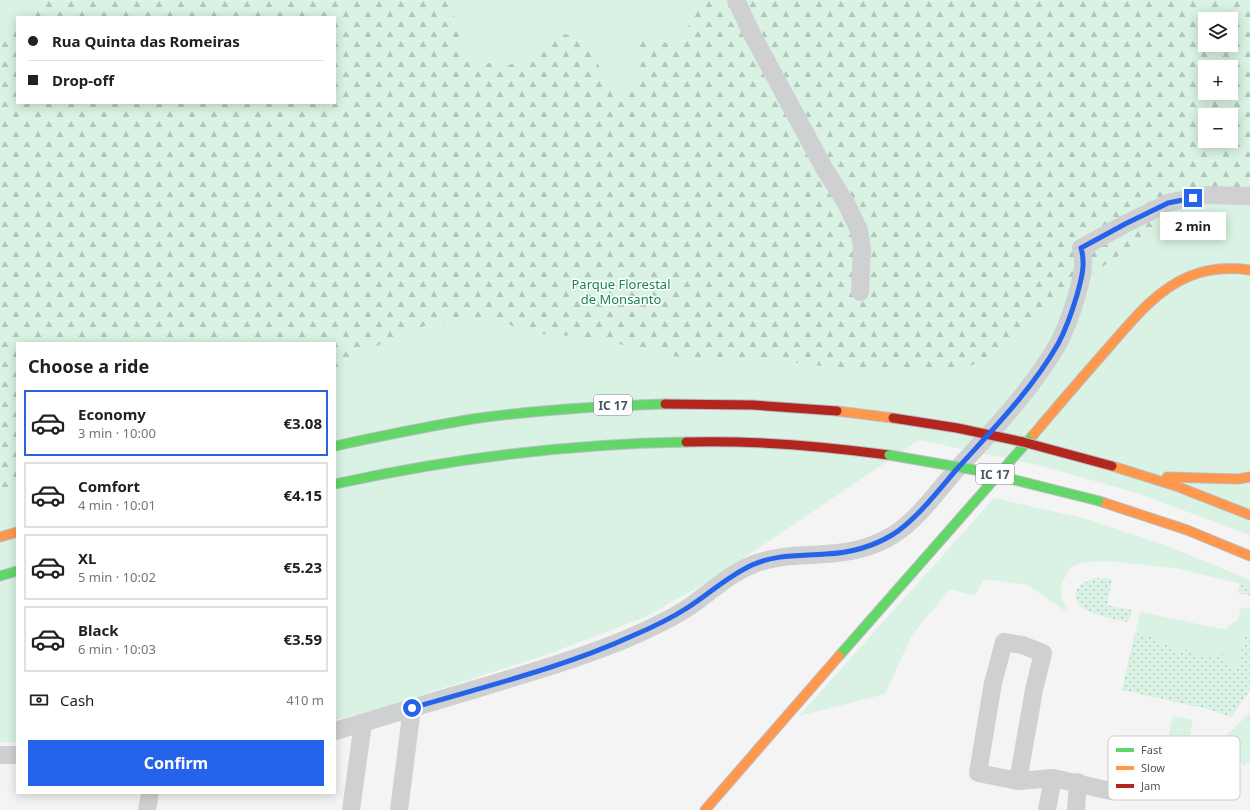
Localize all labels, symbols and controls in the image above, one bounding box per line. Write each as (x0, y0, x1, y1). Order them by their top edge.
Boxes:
map controls (1198, 12, 1238, 148)
button: layers (1198, 12, 1238, 52)
text: Rua Quinta das Romeiras (52, 31, 240, 51)
button: + (1198, 60, 1238, 100)
text: Drop-off (52, 70, 114, 90)
button: − (1198, 108, 1238, 148)
route end (1184, 189, 1202, 207)
callout: 2 min (1160, 212, 1226, 240)
text: 2 min (1175, 217, 1211, 235)
park label: Parque Florestal de Monsanto (572, 275, 670, 308)
text: Choose a ride (28, 354, 149, 378)
road number: IC 17 (594, 395, 632, 415)
text: Economy (78, 404, 146, 424)
icon: car (30, 405, 66, 441)
text: €3.08 (283, 413, 322, 433)
text: 3 min · 10:00 (78, 424, 156, 442)
road number: IC 17 (976, 464, 1014, 484)
text: Comfort (78, 476, 140, 496)
icon: car (30, 477, 66, 513)
text: €4.15 (283, 485, 322, 505)
text: 4 min · 10:01 (78, 496, 156, 514)
text: XL (78, 548, 96, 568)
icon: car (30, 549, 66, 585)
text: €5.23 (283, 557, 322, 577)
text: 5 min · 10:02 (78, 568, 156, 586)
text: Black (78, 620, 118, 640)
icon: car (30, 621, 66, 657)
text: €3.59 (283, 629, 322, 649)
text: 6 min · 10:03 (78, 640, 156, 658)
icon: cash (28, 689, 50, 711)
text: Cash (60, 690, 94, 710)
text: 410 m (286, 691, 324, 709)
route start (403, 699, 421, 717)
legend (1108, 736, 1240, 800)
button: Confirm (28, 740, 324, 786)
text: Fast (1141, 742, 1162, 757)
text: Slow (1141, 760, 1165, 775)
text: Jam (1140, 778, 1160, 793)

